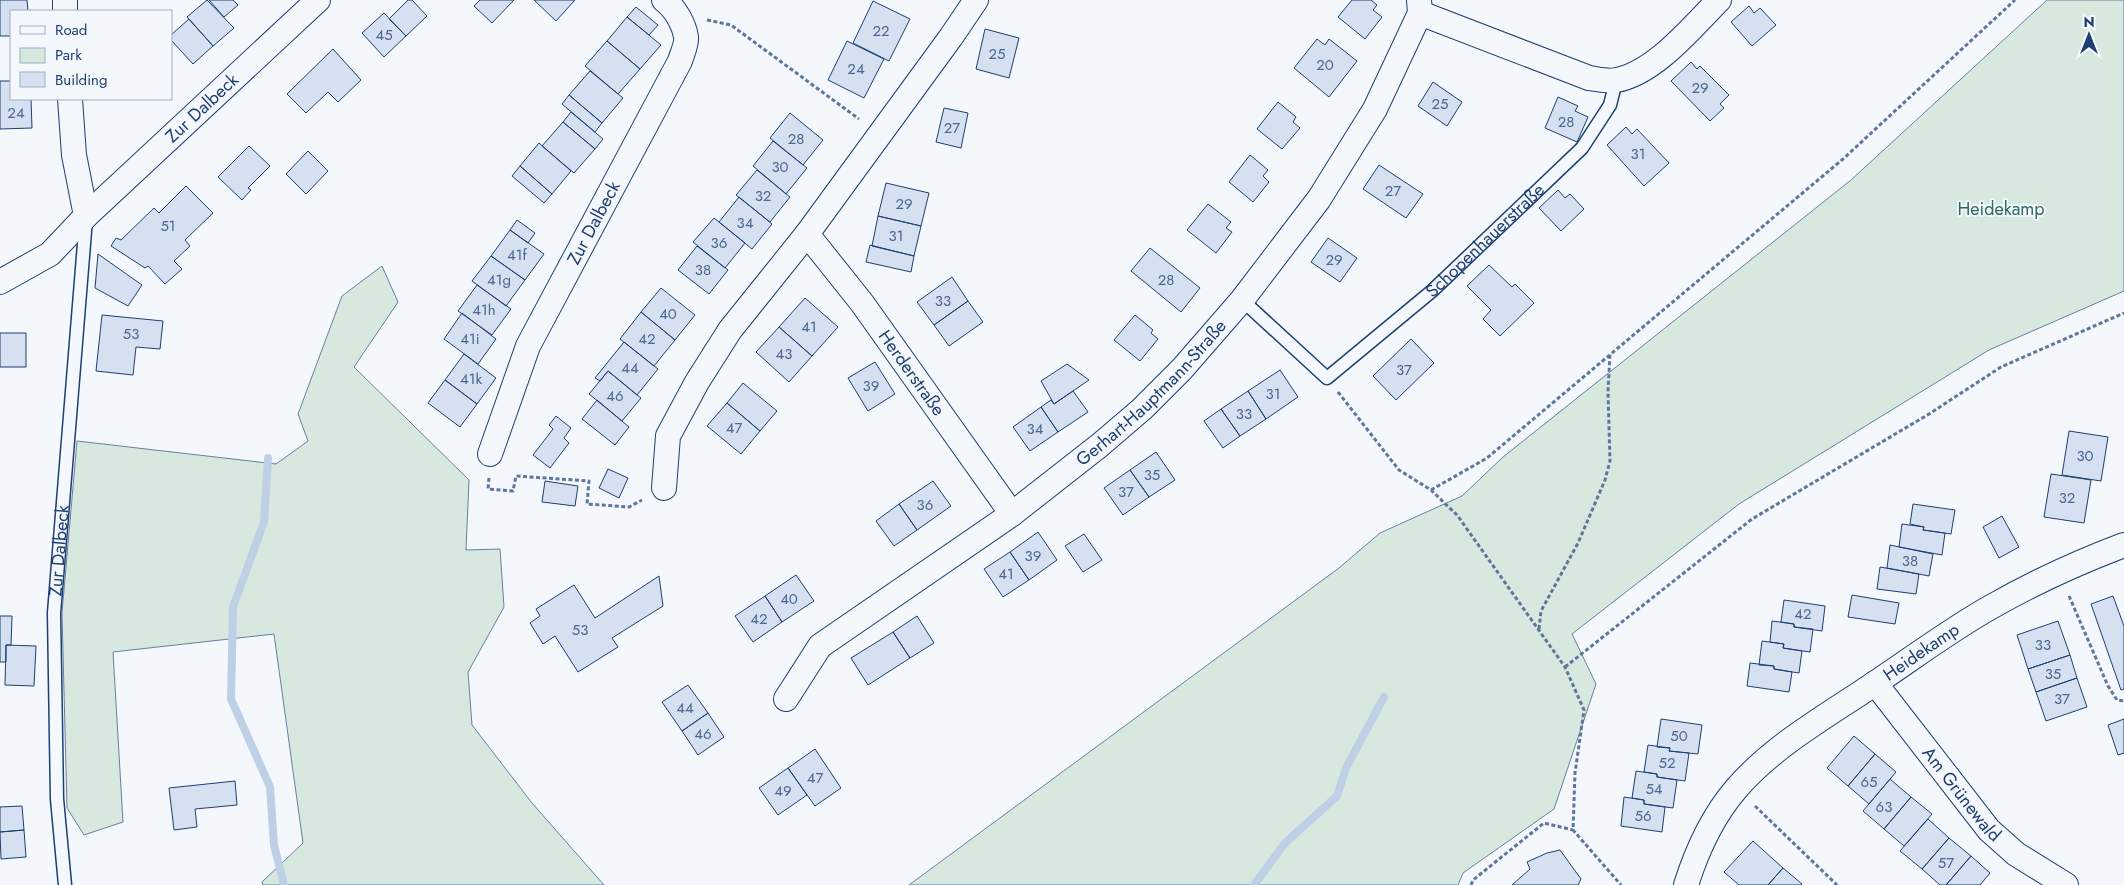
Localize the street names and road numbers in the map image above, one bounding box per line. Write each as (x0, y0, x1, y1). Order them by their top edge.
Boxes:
street label: Zur Dalbeck (160, 67, 244, 149)
street label: Zur Dalbeck (561, 176, 627, 269)
street label: Schopenhauerstraße (1420, 177, 1550, 304)
street label: Gerhart-Hauptmann-Straße (1070, 314, 1232, 472)
street label: Herderstraße (872, 325, 951, 421)
street label: Zur Dalbeck (42, 504, 76, 597)
street label: Heidekamp (1878, 616, 1964, 687)
street label: Am Grünewald (1916, 741, 2007, 848)

